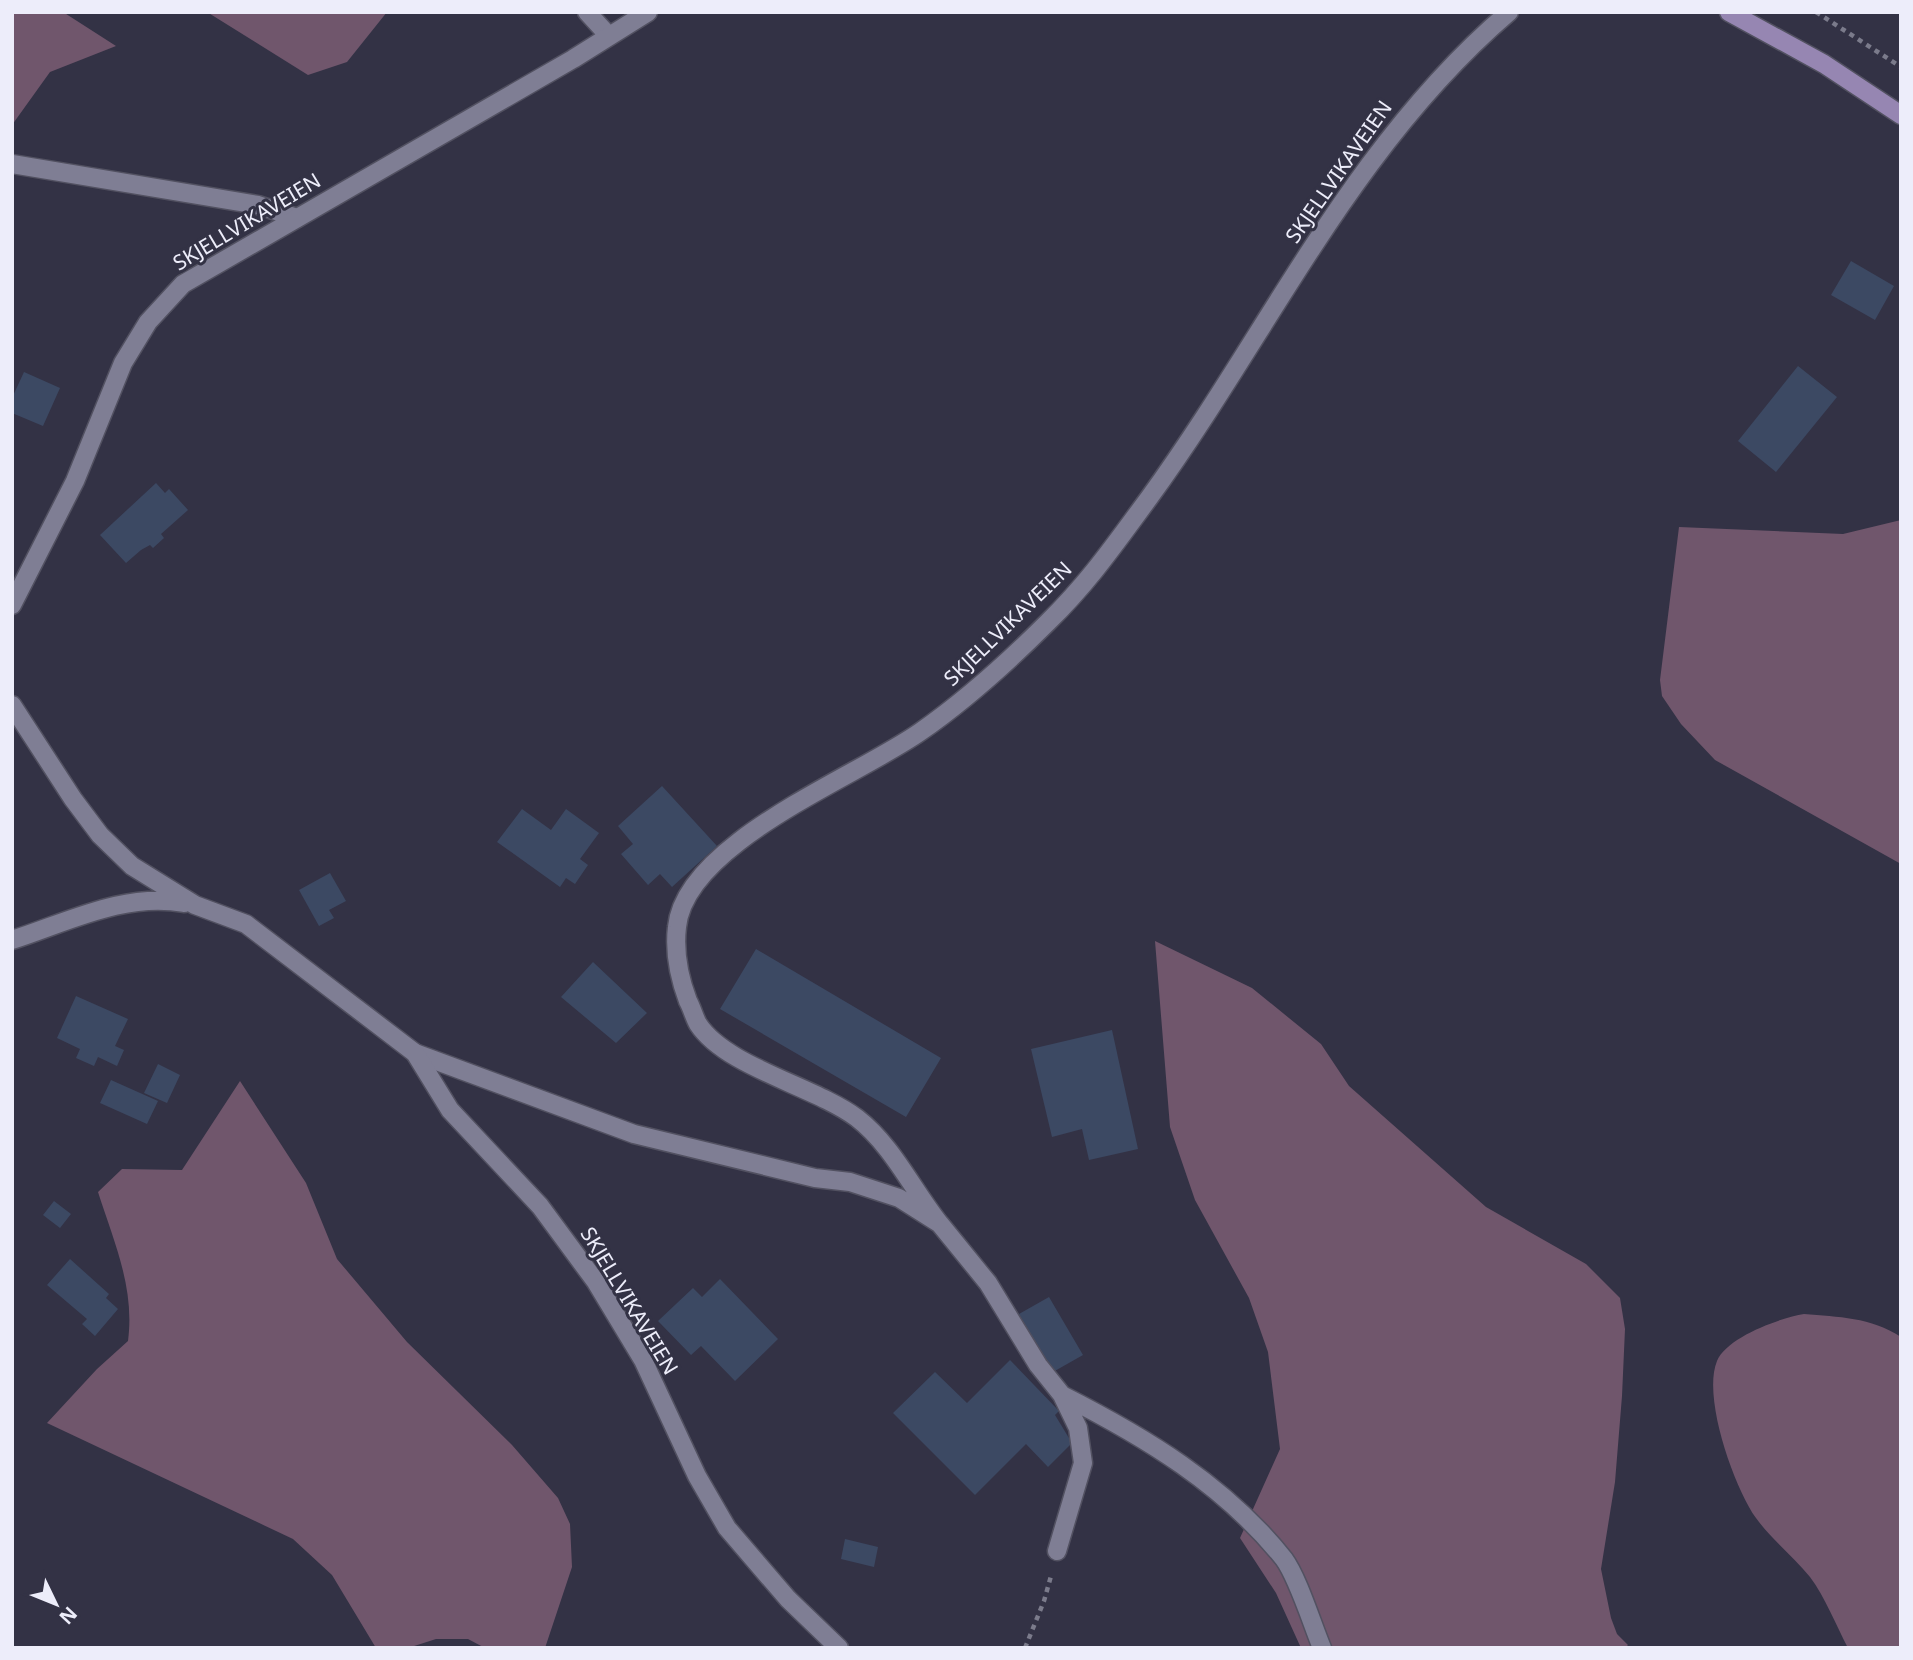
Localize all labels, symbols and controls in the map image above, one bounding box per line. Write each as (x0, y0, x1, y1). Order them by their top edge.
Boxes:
street label: SKJELLVIKAVEIEN (1279, 95, 1398, 248)
street label: SKJELLVIKAVEIEN (167, 166, 326, 276)
street label: SKJELLVIKAVEIEN (937, 555, 1077, 692)
street label: SKJELLVIKAVEIEN (575, 1221, 685, 1380)
north arrow (21, 1569, 91, 1639)
text: N (54, 1601, 83, 1630)

